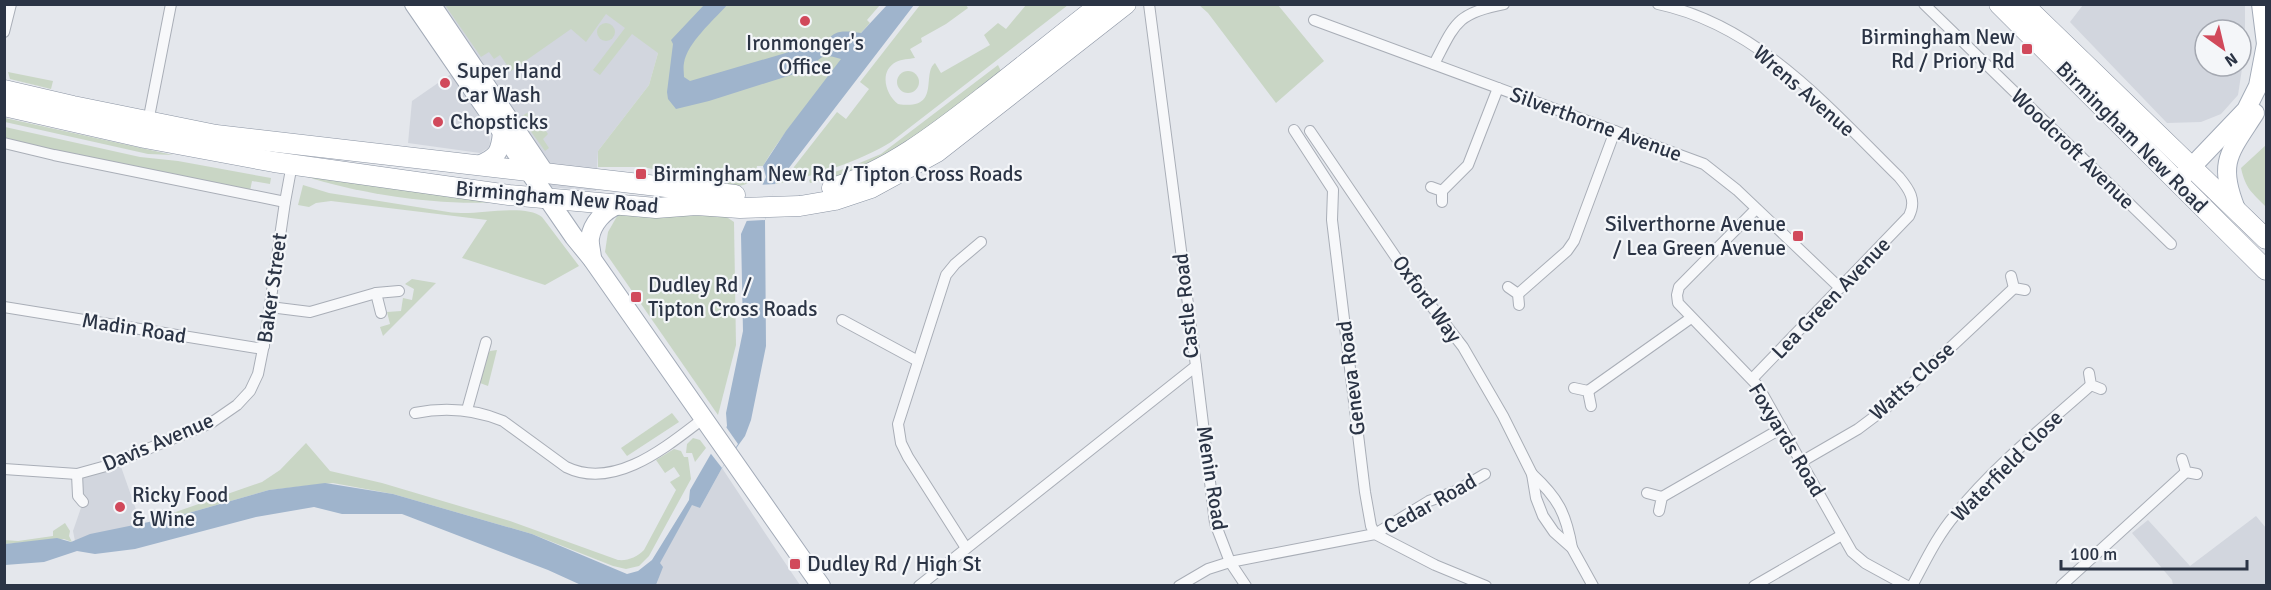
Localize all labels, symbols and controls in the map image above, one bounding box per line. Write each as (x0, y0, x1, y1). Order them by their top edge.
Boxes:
marker: Ironmonger's Office (798, 14, 812, 28)
north arrow (2193, 18, 2253, 78)
place label: Birmingham New Rd / Priory Rd (1861, 24, 2015, 74)
place label: Ironmonger's Office (746, 30, 864, 80)
street label: Wrens Avenue (1748, 40, 1860, 142)
marker: Birmingham New Rd / Priory Rd (2020, 42, 2034, 56)
text: N (2221, 48, 2241, 71)
street label: Birmingham New Road (2051, 56, 2213, 218)
place label: Super Hand Car Wash (457, 58, 562, 108)
marker: Super Hand Car Wash (438, 76, 452, 90)
street label: Silverthorne Avenue (1507, 81, 1685, 167)
street label: Woodcroft Avenue (2006, 83, 2140, 215)
place label: Chopsticks (450, 109, 548, 135)
marker: Chopsticks (431, 115, 445, 129)
place label: Birmingham New Rd / Tipton Cross Roads (653, 161, 1023, 187)
marker: Birmingham New Rd / Tipton Cross Roads (634, 167, 648, 181)
street label: Birmingham New Road (454, 175, 660, 219)
place label: Silverthorne Avenue / Lea Green Avenue (1605, 211, 1786, 261)
marker: Silverthorne Avenue / Lea Green Avenue (1791, 229, 1805, 243)
street label: Baker Street (251, 231, 293, 345)
street label: Lea Green Avenue (1766, 231, 1896, 365)
street label: Oxford Way (1387, 250, 1468, 348)
street label: Castle Road (1168, 252, 1204, 360)
place label: Dudley Rd / Tipton Cross Roads (648, 272, 817, 322)
marker: Dudley Rd / Tipton Cross Roads (629, 290, 643, 304)
street label: Madin Road (80, 307, 188, 349)
street label: Geneva Road (1331, 319, 1371, 437)
street label: Watts Close (1864, 336, 1960, 426)
street label: Foxyards Road (1743, 378, 1831, 502)
street label: Waterfield Close (1946, 405, 2068, 527)
street label: Davis Avenue (99, 407, 217, 477)
street label: Menin Road (1191, 424, 1233, 532)
street label: Cedar Road (1379, 468, 1481, 540)
place label: Ricky Food & Wine (132, 482, 229, 532)
marker: Ricky Food & Wine (113, 500, 127, 514)
scale bar (2061, 533, 2247, 571)
text: 100 m (2070, 543, 2117, 565)
place label: Dudley Rd / High St (807, 551, 981, 577)
marker: Dudley Rd / High St (788, 557, 802, 571)

